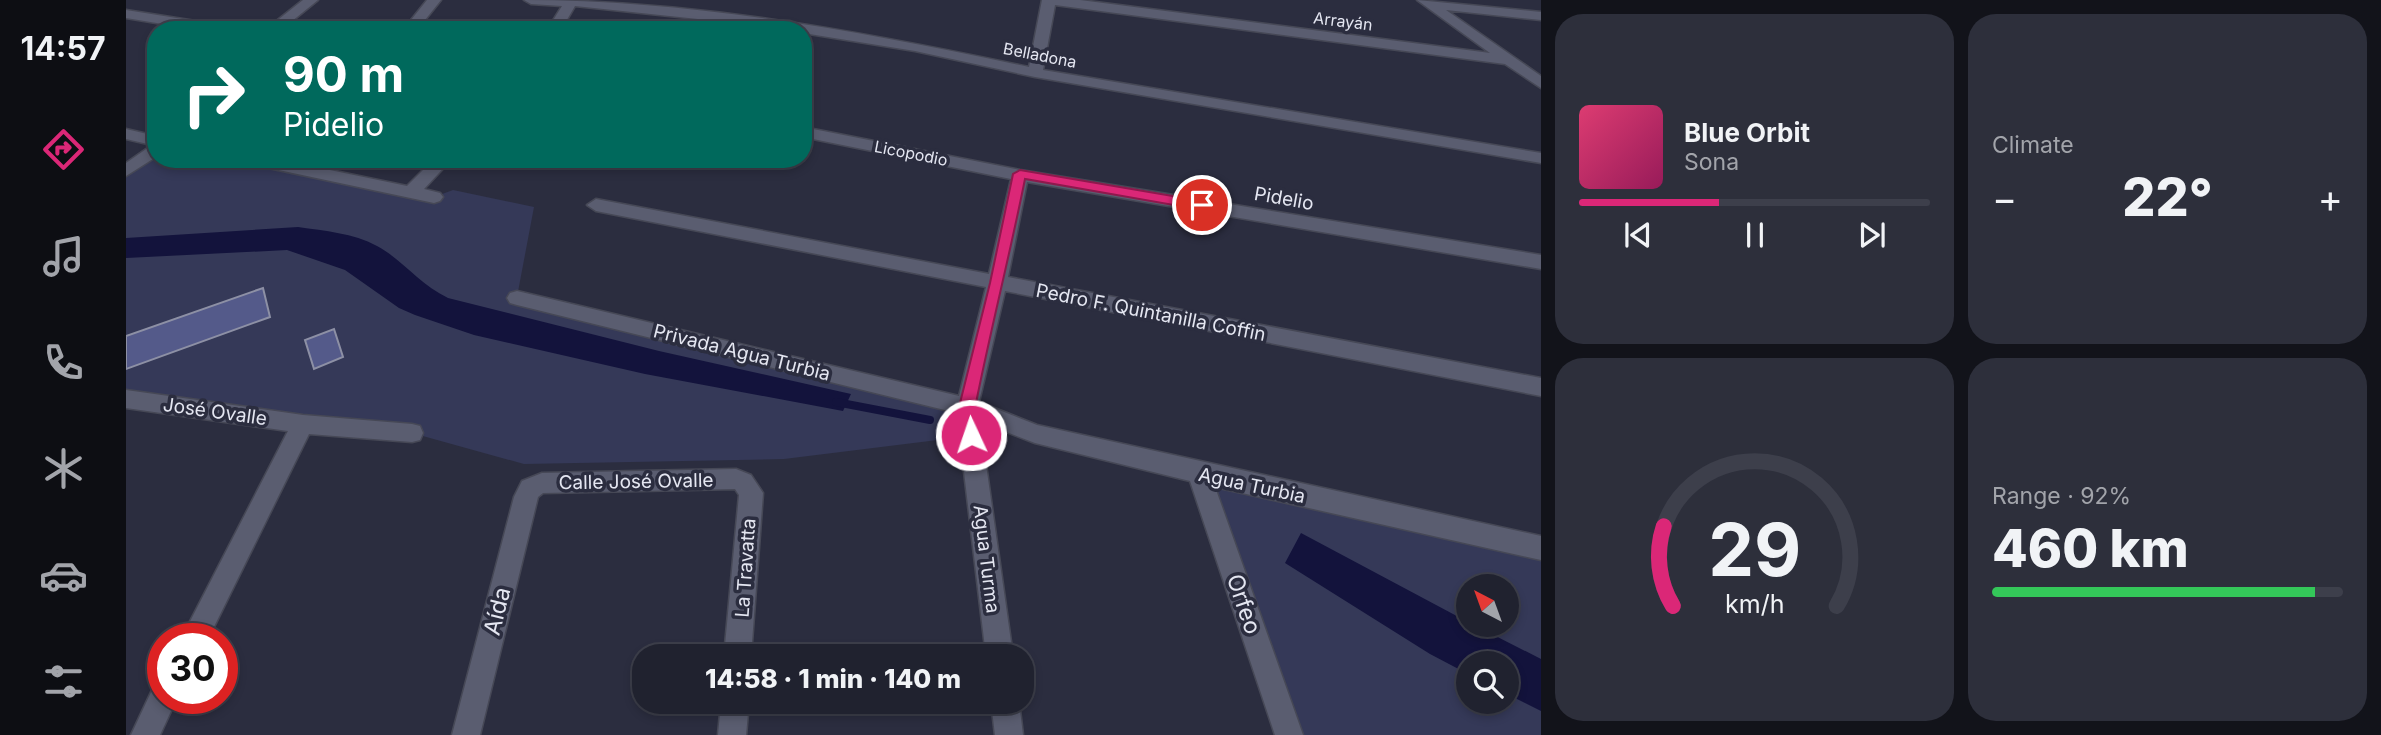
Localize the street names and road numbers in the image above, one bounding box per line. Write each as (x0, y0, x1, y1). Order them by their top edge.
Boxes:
street label: Arrayán (1312, 7, 1374, 35)
street label: Belladona (1002, 38, 1078, 72)
street label: Licopodio (873, 136, 949, 170)
street label: Pidelio (1252, 182, 1315, 215)
street label: Pedro F. Quintanilla Coffin (1034, 279, 1268, 346)
street label: Privada Agua Turbia (651, 319, 833, 386)
street label: José Ovalle (161, 393, 268, 430)
street label: Agua Turbia (1196, 463, 1307, 508)
street label: Calle José Ovalle (558, 469, 714, 494)
street label: Agua Turma (968, 504, 1005, 614)
street label: La Travatta (731, 518, 760, 618)
street label: Orfeo (1221, 570, 1267, 638)
street label: Aída (478, 584, 516, 638)

